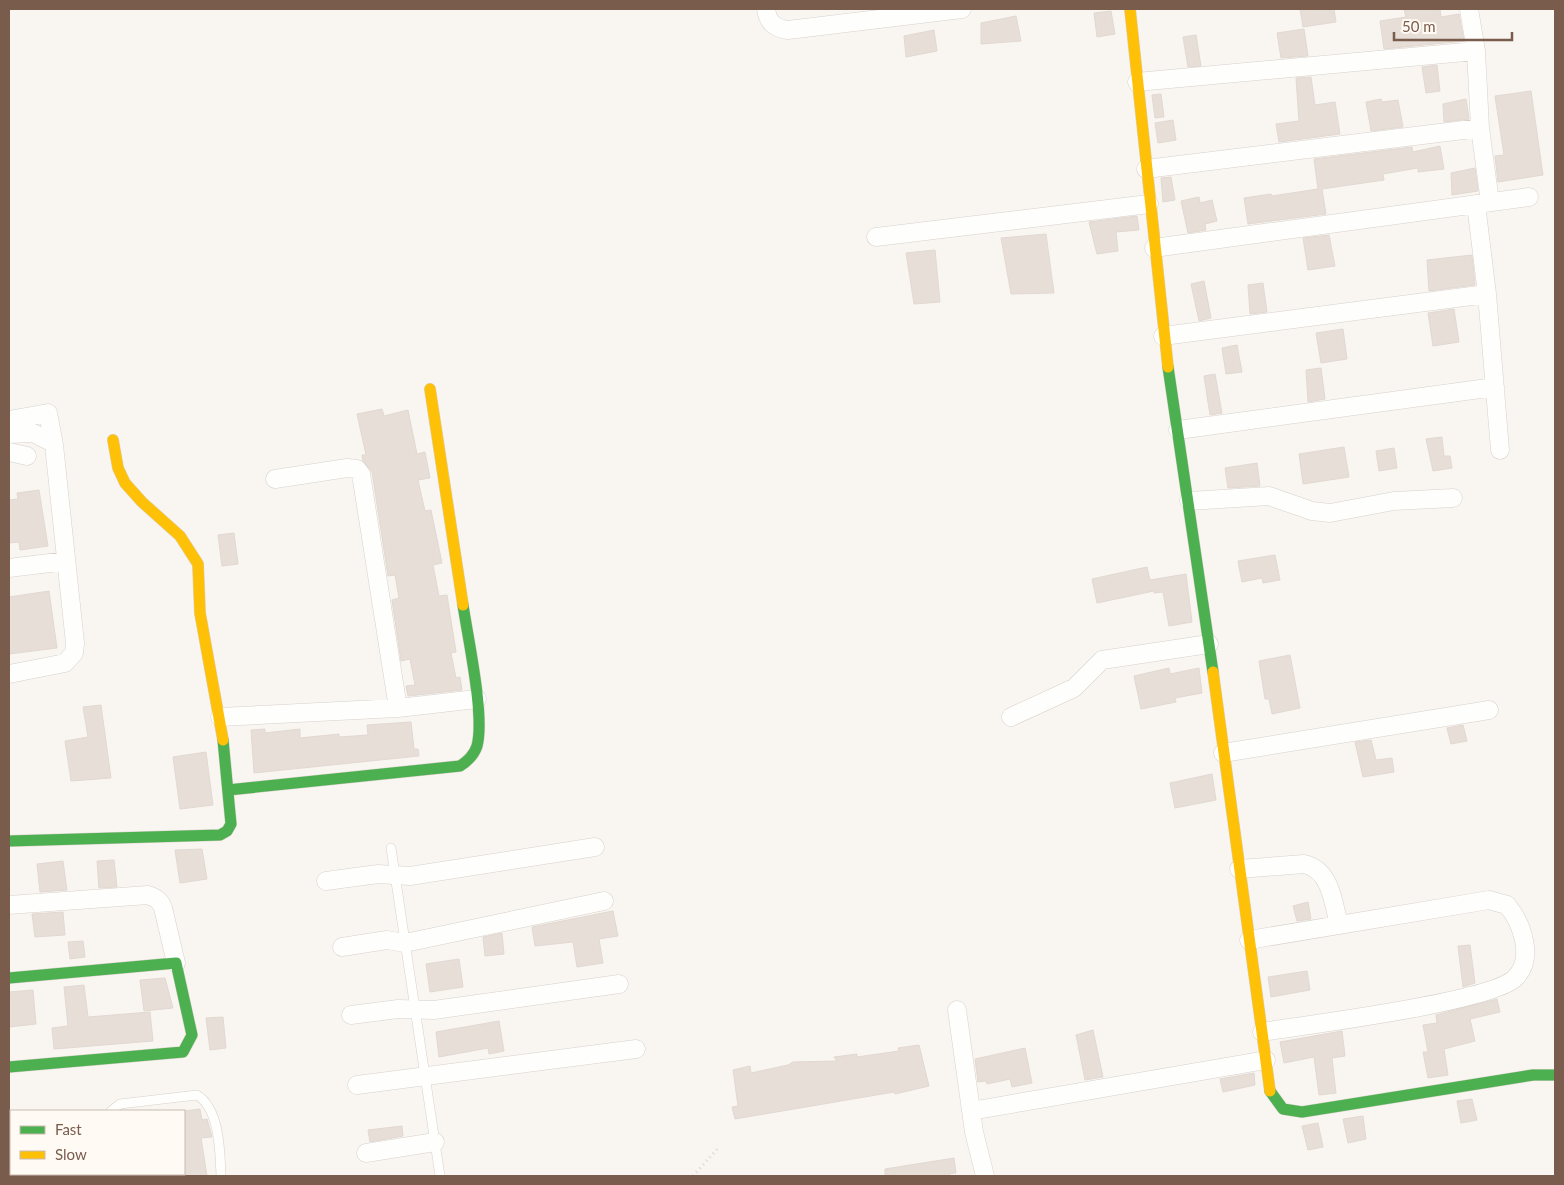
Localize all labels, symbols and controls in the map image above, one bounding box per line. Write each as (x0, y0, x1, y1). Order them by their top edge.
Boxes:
scale bar (1394, 10, 1512, 42)
text: 50 m (1402, 17, 1436, 35)
legend (10, 1110, 185, 1175)
text: Fast (55, 1120, 82, 1138)
text: Slow (55, 1145, 87, 1163)

